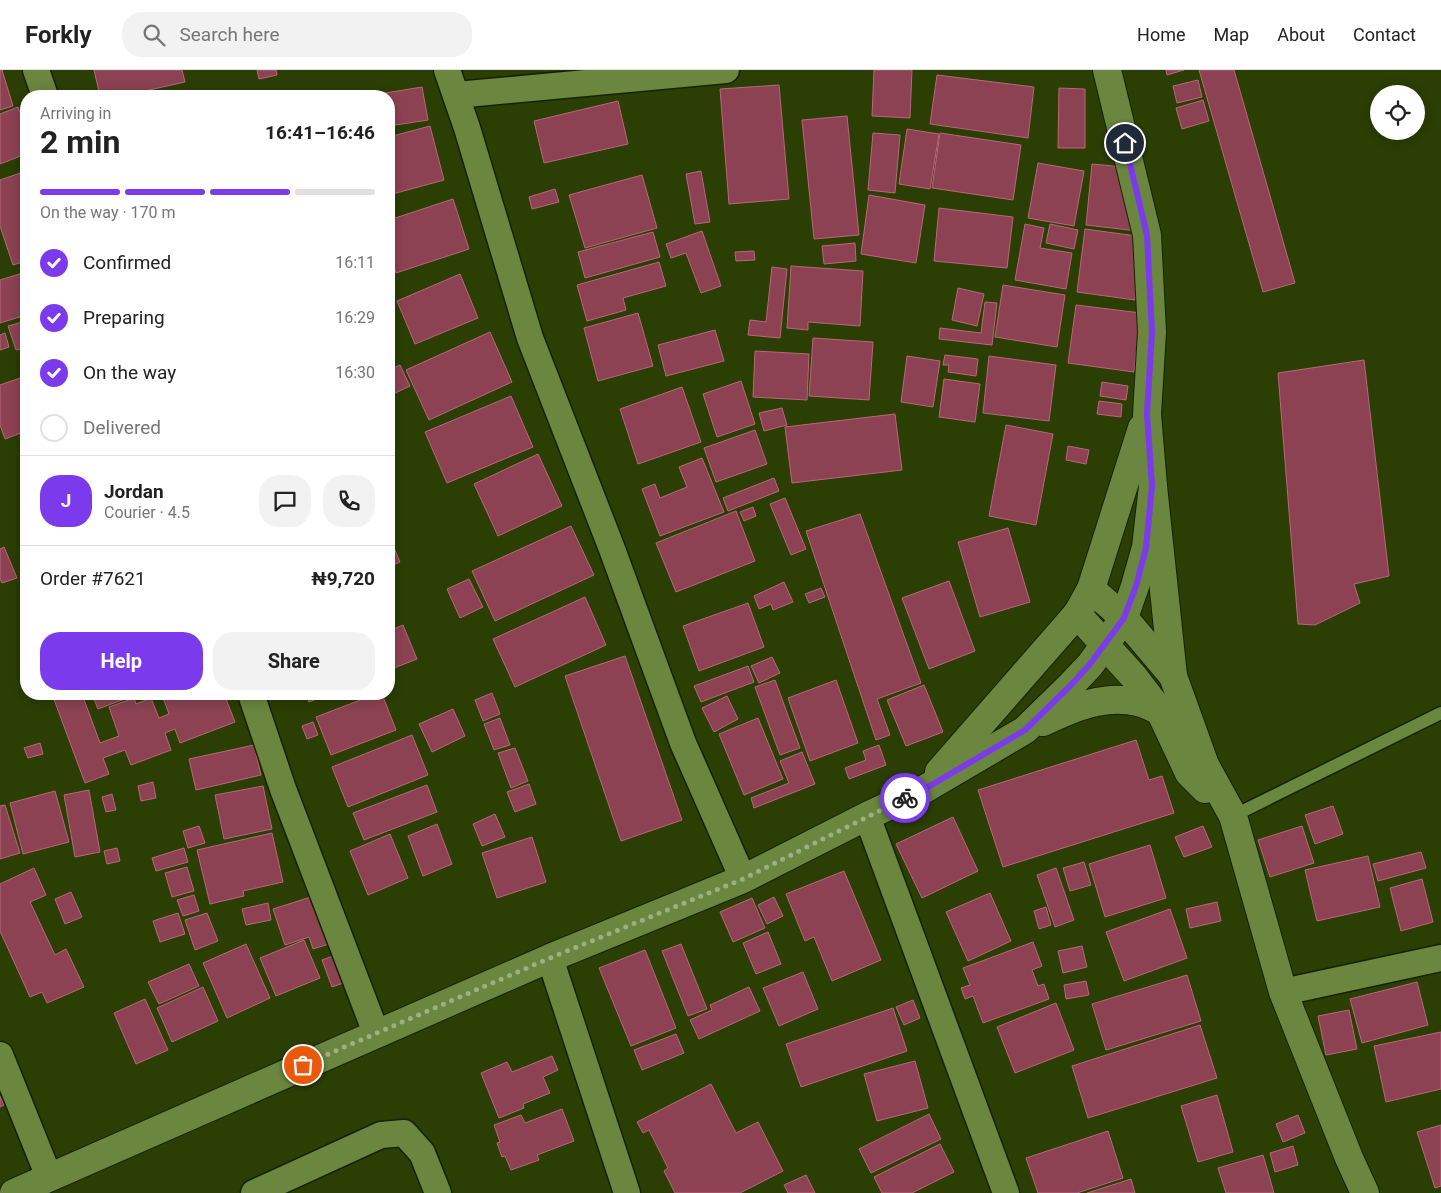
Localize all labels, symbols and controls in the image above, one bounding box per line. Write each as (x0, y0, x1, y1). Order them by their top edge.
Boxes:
search box (122, 12, 472, 57)
text: Forkly (25, 21, 92, 49)
icon: search (140, 21, 168, 49)
text: Search here (180, 23, 279, 46)
text: Home (1137, 24, 1186, 45)
text: Map (1214, 24, 1249, 45)
text: About (1277, 24, 1325, 45)
text: Contact (1353, 24, 1416, 45)
map controls (1370, 85, 1425, 140)
button: locate (1370, 85, 1425, 140)
text: Arriving in (40, 104, 111, 123)
text: 16:41–16:46 (265, 121, 375, 144)
pin (1104, 122, 1146, 164)
text: 2 min (40, 123, 120, 161)
icon: home (1111, 129, 1139, 157)
text: On the way · 170 m (40, 203, 176, 222)
icon: check (40, 249, 68, 277)
text: Confirmed (83, 251, 171, 274)
text: 16:11 (335, 253, 375, 272)
icon: check (40, 304, 68, 332)
text: Preparing (83, 306, 165, 329)
text: 16:29 (335, 308, 375, 327)
icon: check (40, 359, 68, 387)
text: On the way (83, 361, 176, 384)
text: 16:30 (335, 363, 375, 382)
text: Delivered (83, 416, 161, 439)
button: chat (259, 475, 311, 527)
button: phone (323, 475, 375, 527)
text: Jordan (104, 480, 164, 503)
text: J (61, 489, 71, 512)
text: Courier · 4.5 (104, 503, 190, 522)
text: Order #7621 (40, 567, 146, 590)
text: ₦9,720 (311, 567, 375, 590)
button: Help (40, 632, 203, 690)
button: Share (213, 632, 375, 690)
courier (880, 773, 930, 823)
icon: bike (891, 784, 919, 812)
pin (282, 1044, 324, 1086)
icon: bag (289, 1051, 317, 1079)

